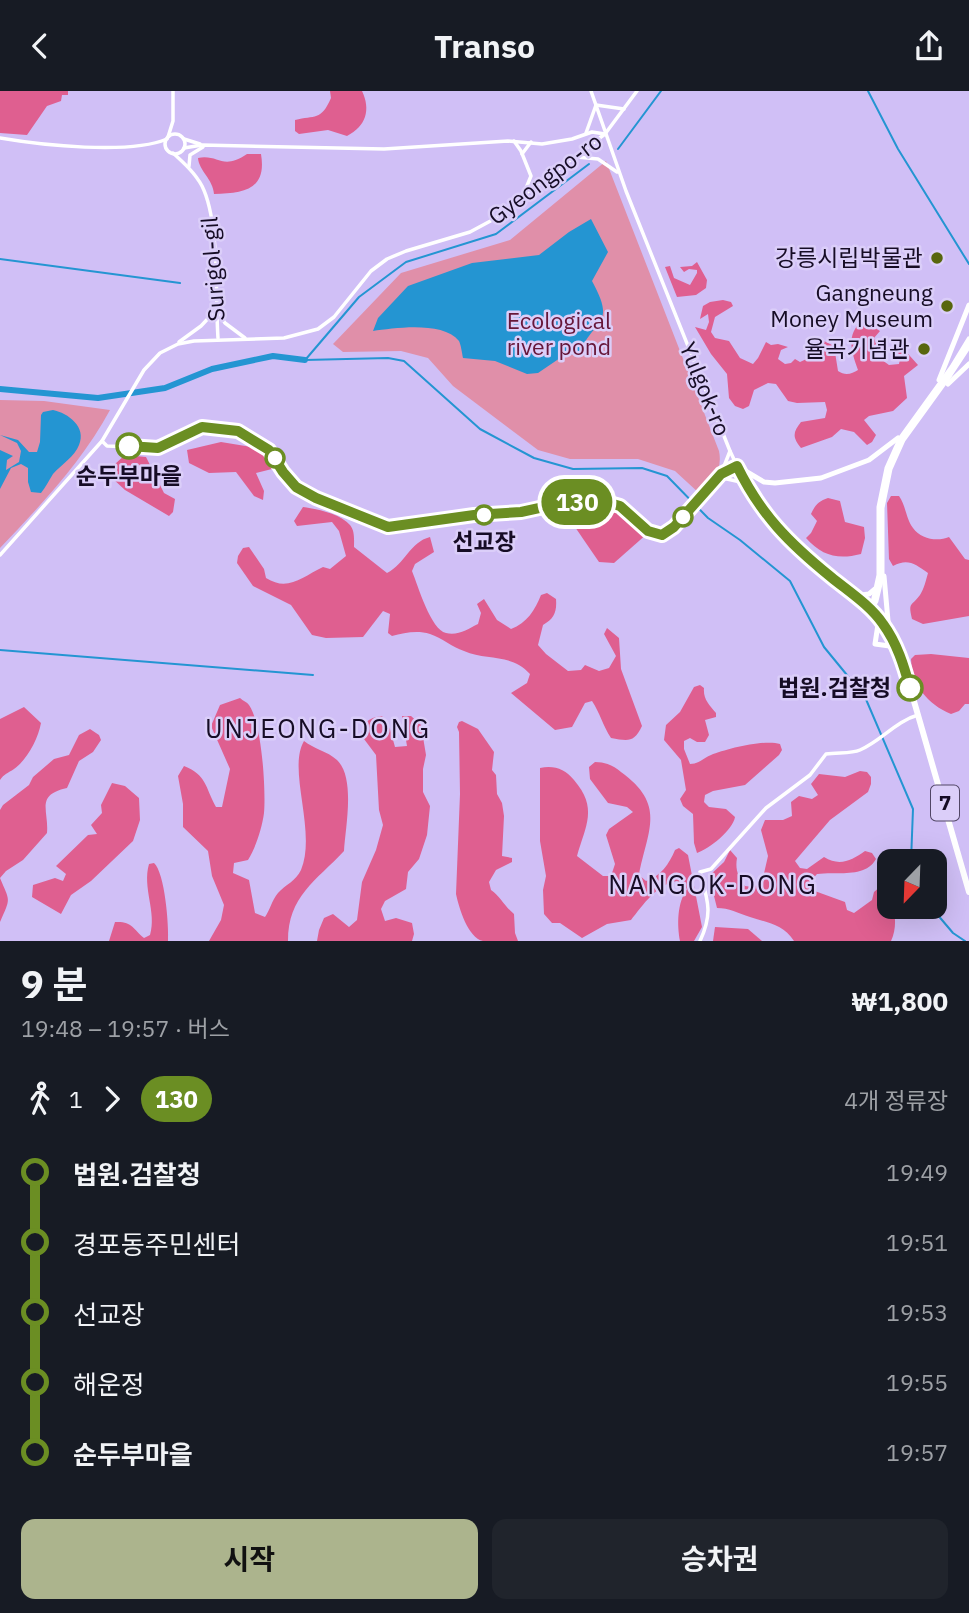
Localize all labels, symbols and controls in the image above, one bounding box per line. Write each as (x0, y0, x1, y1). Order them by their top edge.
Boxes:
text: Transo (434, 25, 535, 67)
icon: back (21, 27, 59, 65)
icon: share (910, 27, 948, 65)
street label: Gyeongpo-ro (482, 126, 607, 231)
street label: Surigol-gil (193, 216, 231, 322)
place label: 강릉시립박물관 (775, 242, 923, 272)
marker: 강릉시립박물관 (929, 250, 945, 266)
place label: Gangneung Money Museum (770, 277, 933, 333)
marker: Gangneung Money Museum (939, 298, 955, 314)
park label: Ecological river pond (507, 305, 611, 361)
place label: 율곡기념관 (804, 333, 910, 363)
street label: Yulgok-ro (674, 337, 738, 440)
marker: 율곡기념관 (916, 341, 932, 357)
marker: 순두부마을 (116, 433, 142, 459)
unlabelled marker (265, 448, 285, 468)
place label: 순두부마을 (76, 460, 182, 490)
line badge: 130 (537, 479, 617, 525)
text: 130 (555, 486, 599, 518)
marker: 선교장 (474, 505, 494, 525)
unlabelled marker (673, 507, 693, 527)
place label: 선교장 (452, 526, 516, 556)
place label: 법원.검찰청 (778, 672, 891, 702)
marker: 법원.검찰청 (897, 675, 923, 701)
district label: UNJEONG-DONG (205, 711, 431, 745)
road number: 7 (931, 785, 959, 821)
north arrow (877, 849, 947, 919)
map controls (877, 849, 947, 919)
district label: NANGOK-DONG (608, 867, 818, 901)
text: 9 분 (21, 959, 88, 1008)
text: ₩1,800 (851, 984, 948, 1018)
text: 19:48 – 19:57 · 버스 (21, 1013, 230, 1043)
icon: walk (21, 1080, 59, 1118)
icon: forward (93, 1080, 131, 1118)
text: 130 (155, 1083, 198, 1115)
text: 1 (69, 1084, 83, 1114)
text: 4개 정류장 (844, 1085, 948, 1115)
text: 법원.검찰청 (73, 1157, 201, 1191)
text: 19:49 (886, 1157, 948, 1187)
text: 경포동주민센터 (73, 1227, 240, 1261)
text: 19:51 (886, 1227, 948, 1257)
text: 선교장 (73, 1297, 145, 1331)
text: 19:53 (886, 1297, 948, 1327)
text: 해운정 (73, 1367, 145, 1401)
text: 19:55 (886, 1367, 948, 1397)
text: 순두부마을 (73, 1437, 193, 1471)
text: 19:57 (886, 1437, 948, 1467)
button: 시작 (21, 1519, 478, 1599)
button: 승차권 (492, 1519, 948, 1599)

